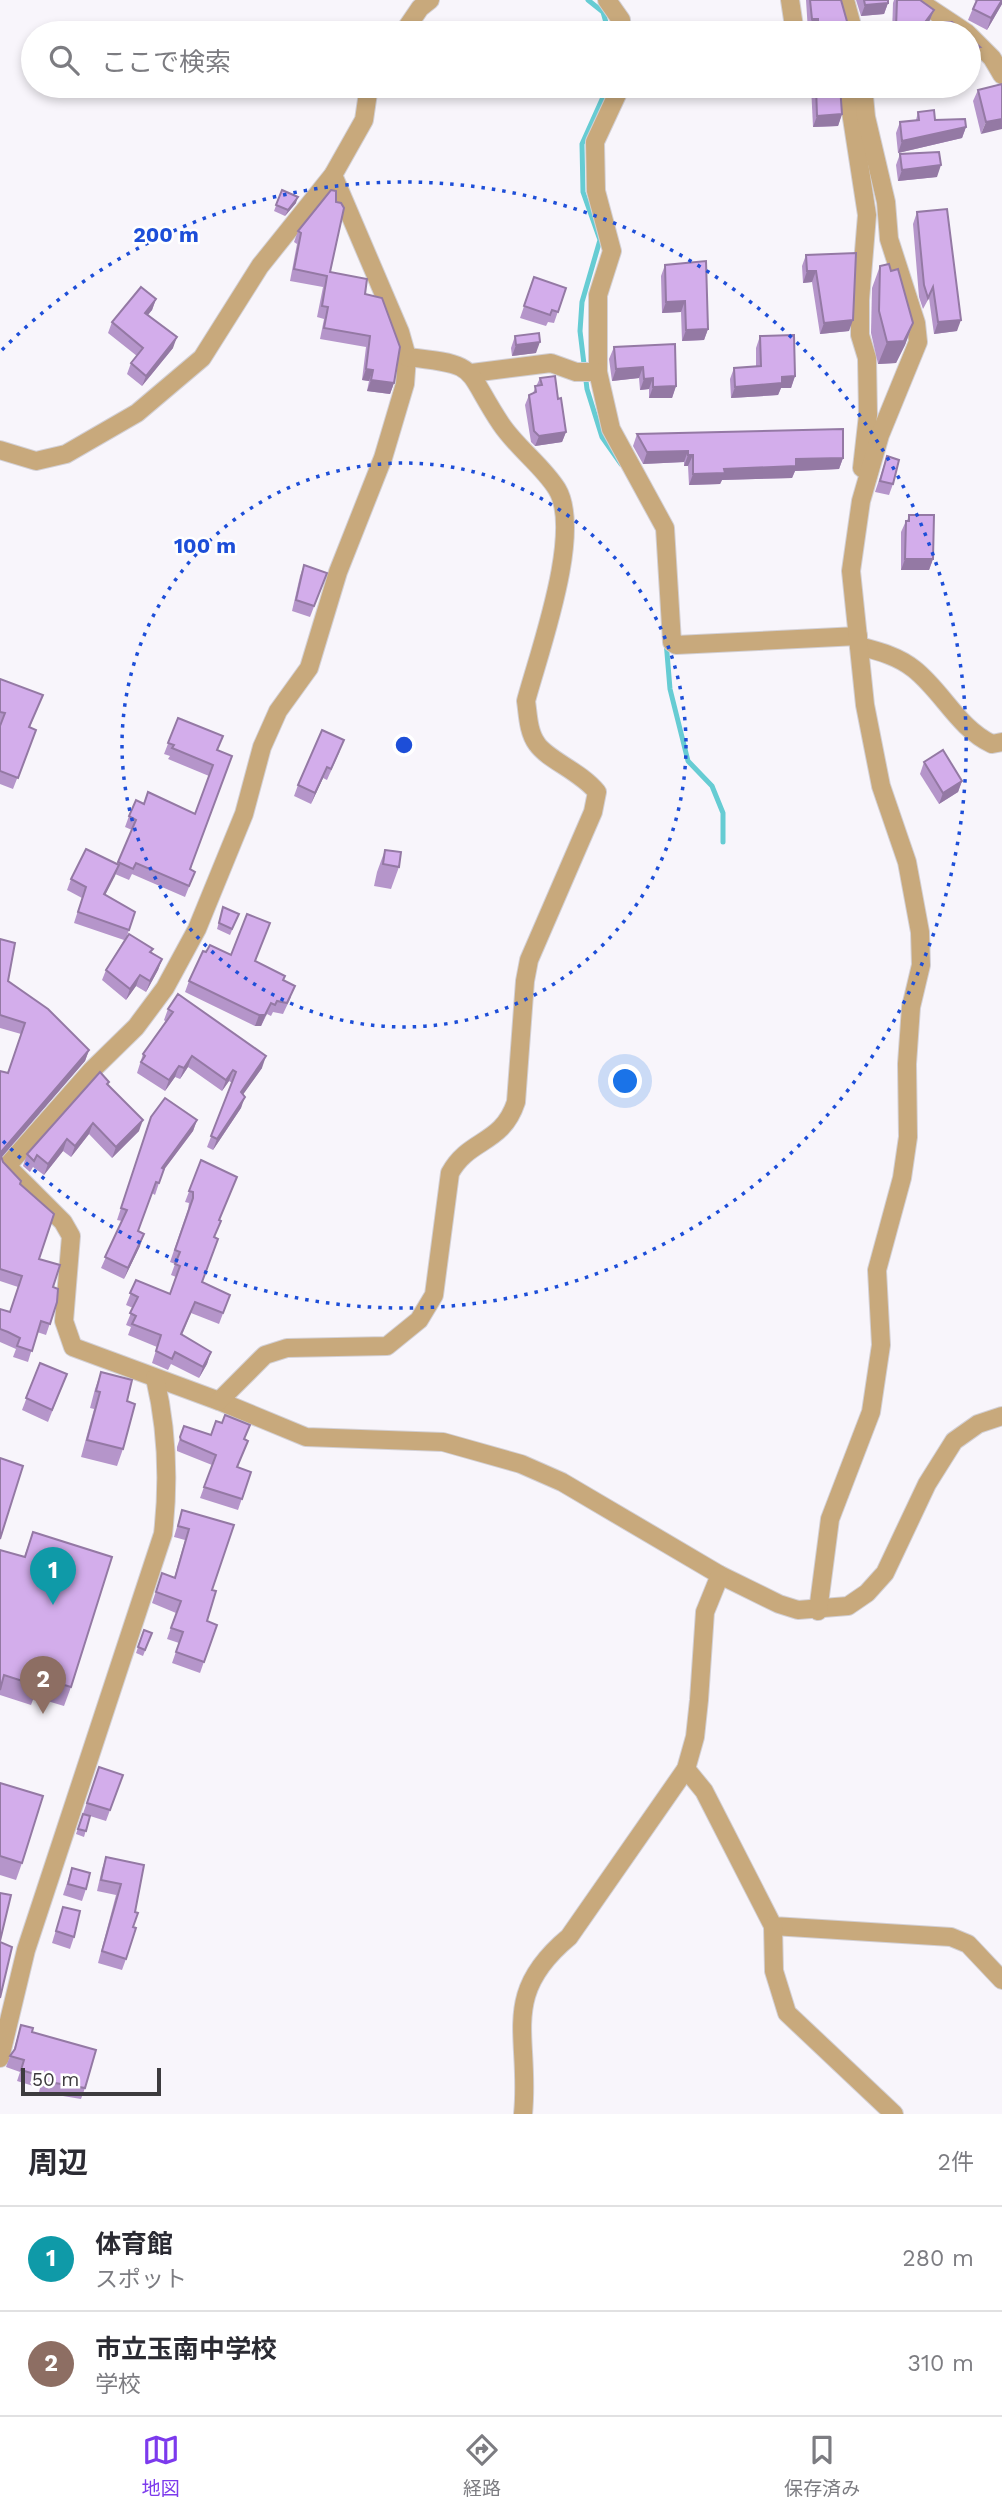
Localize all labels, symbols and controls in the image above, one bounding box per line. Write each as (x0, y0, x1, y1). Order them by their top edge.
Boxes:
search box (21, 21, 981, 98)
icon: search (45, 41, 83, 79)
text: ここで検索 (101, 47, 231, 77)
text: 200 m (133, 222, 199, 247)
text: 100 m (174, 533, 236, 558)
centre of rings (392, 733, 416, 757)
your location (608, 1064, 642, 1098)
pin: 1 (30, 1547, 76, 1605)
pin: 2 (20, 1656, 66, 1714)
scale bar (21, 2065, 161, 2097)
text: 50 m (32, 2068, 79, 2091)
text: 周辺 (28, 2145, 88, 2180)
text: 2件 (938, 2149, 974, 2176)
text: 体育館 (95, 2229, 173, 2259)
text: 1 (46, 2245, 56, 2272)
text: 280 m (902, 2245, 974, 2272)
text: スポット (95, 2266, 187, 2293)
text: 市立玉南中学校 (95, 2334, 277, 2364)
text: 2 (44, 2350, 58, 2377)
text: 310 m (908, 2350, 974, 2377)
text: 学校 (95, 2371, 141, 2398)
tab: 地図 (142, 2431, 180, 2500)
tab: 経路 (463, 2431, 501, 2500)
tab: 保存済み (784, 2431, 860, 2500)

